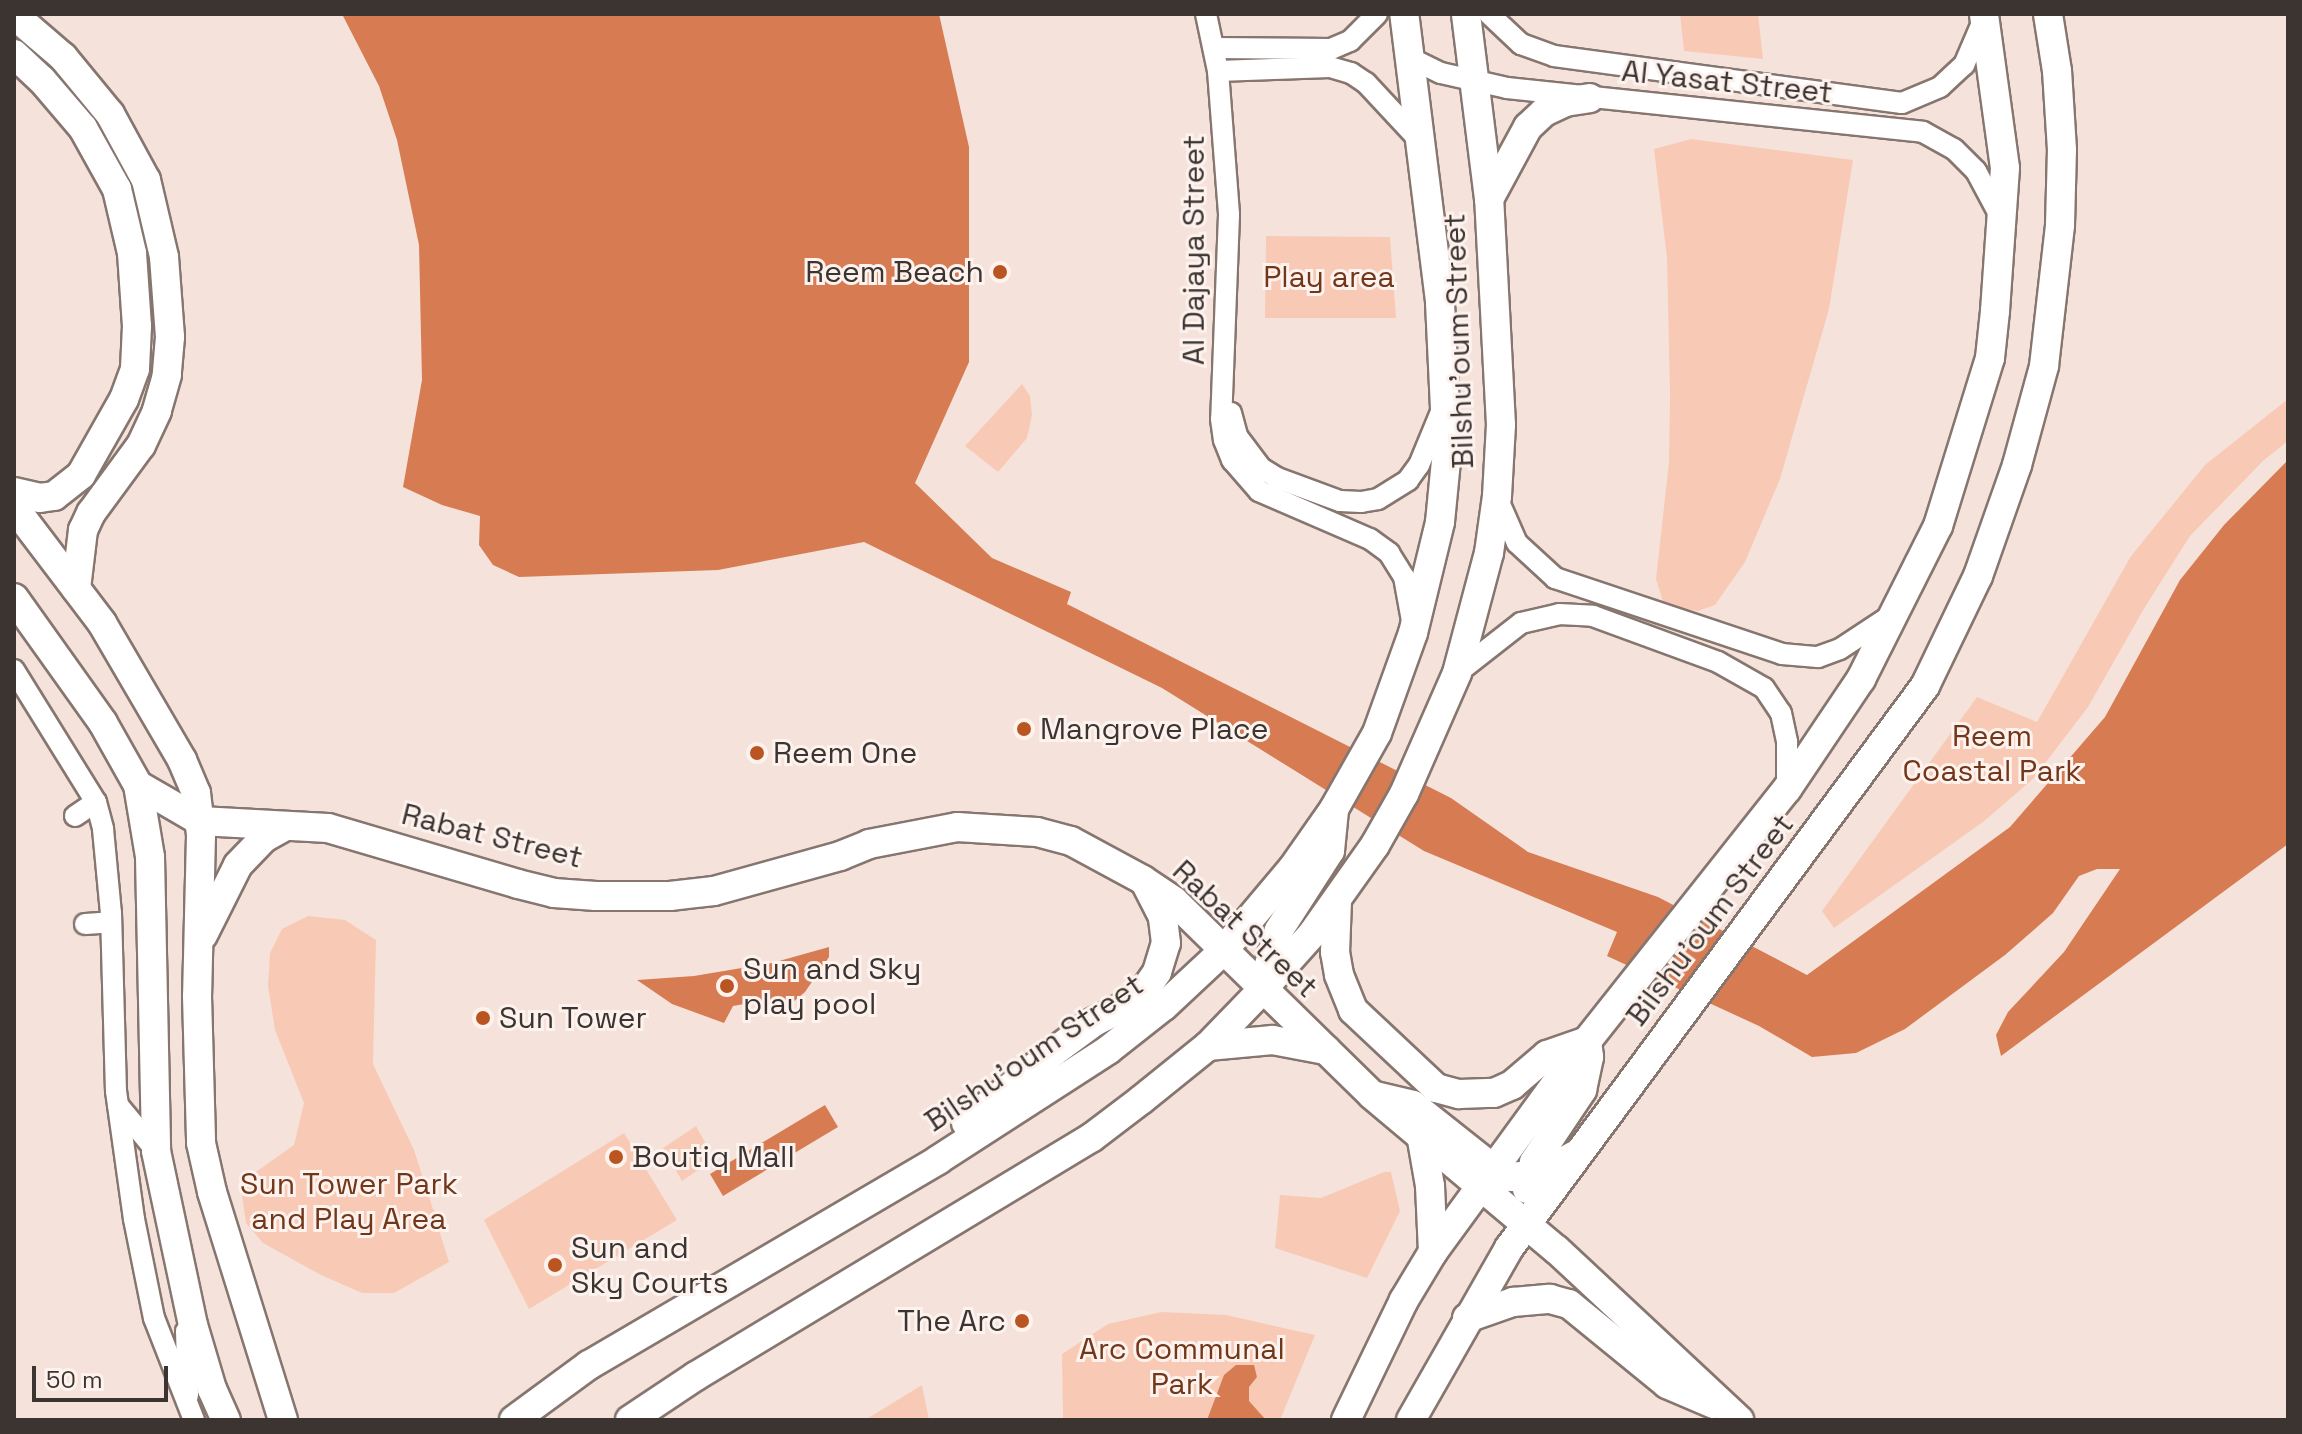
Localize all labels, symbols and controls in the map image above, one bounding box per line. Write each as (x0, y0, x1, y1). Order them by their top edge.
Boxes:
street label: Al Yasat Street (1620, 53, 1834, 111)
street label: Al Dajaya Street (1176, 135, 1212, 365)
street label: Bilshu'oum Street (1437, 213, 1481, 469)
place label: Reem Beach (805, 254, 984, 290)
park label: Play area (1263, 259, 1395, 295)
marker: Reem Beach (991, 263, 1009, 281)
place label: Mangrove Place (1040, 711, 1268, 747)
park label: Reem Coastal Park (1903, 718, 2081, 788)
marker: Mangrove Place (1015, 720, 1033, 738)
place label: Reem One (773, 735, 917, 771)
marker: Reem One (748, 744, 766, 762)
street label: Rabat Street (398, 796, 586, 876)
street label: Bilshu'oum Street (1619, 807, 1801, 1033)
street label: Rabat Street (1165, 853, 1325, 1005)
place label: Sun and Sky play pool (743, 951, 921, 1022)
street label: Bilshu'oum Street (918, 967, 1150, 1139)
marker: Sun and Sky play pool (718, 977, 736, 995)
place label: Sun Tower (499, 1000, 648, 1036)
marker: Sun Tower (474, 1009, 492, 1027)
place label: Boutiq Mall (632, 1139, 795, 1175)
marker: Boutiq Mall (607, 1148, 625, 1166)
park label: Sun Tower Park and Play Area (240, 1166, 458, 1236)
place label: Sun and Sky Courts (571, 1230, 729, 1300)
marker: Sun and Sky Courts (546, 1256, 564, 1274)
place label: The Arc (897, 1303, 1006, 1339)
marker: The Arc (1013, 1312, 1031, 1330)
park label: Arc Communal Park (1079, 1331, 1285, 1402)
scale bar (36, 1350, 172, 1400)
text: 50 m (46, 1364, 103, 1395)

